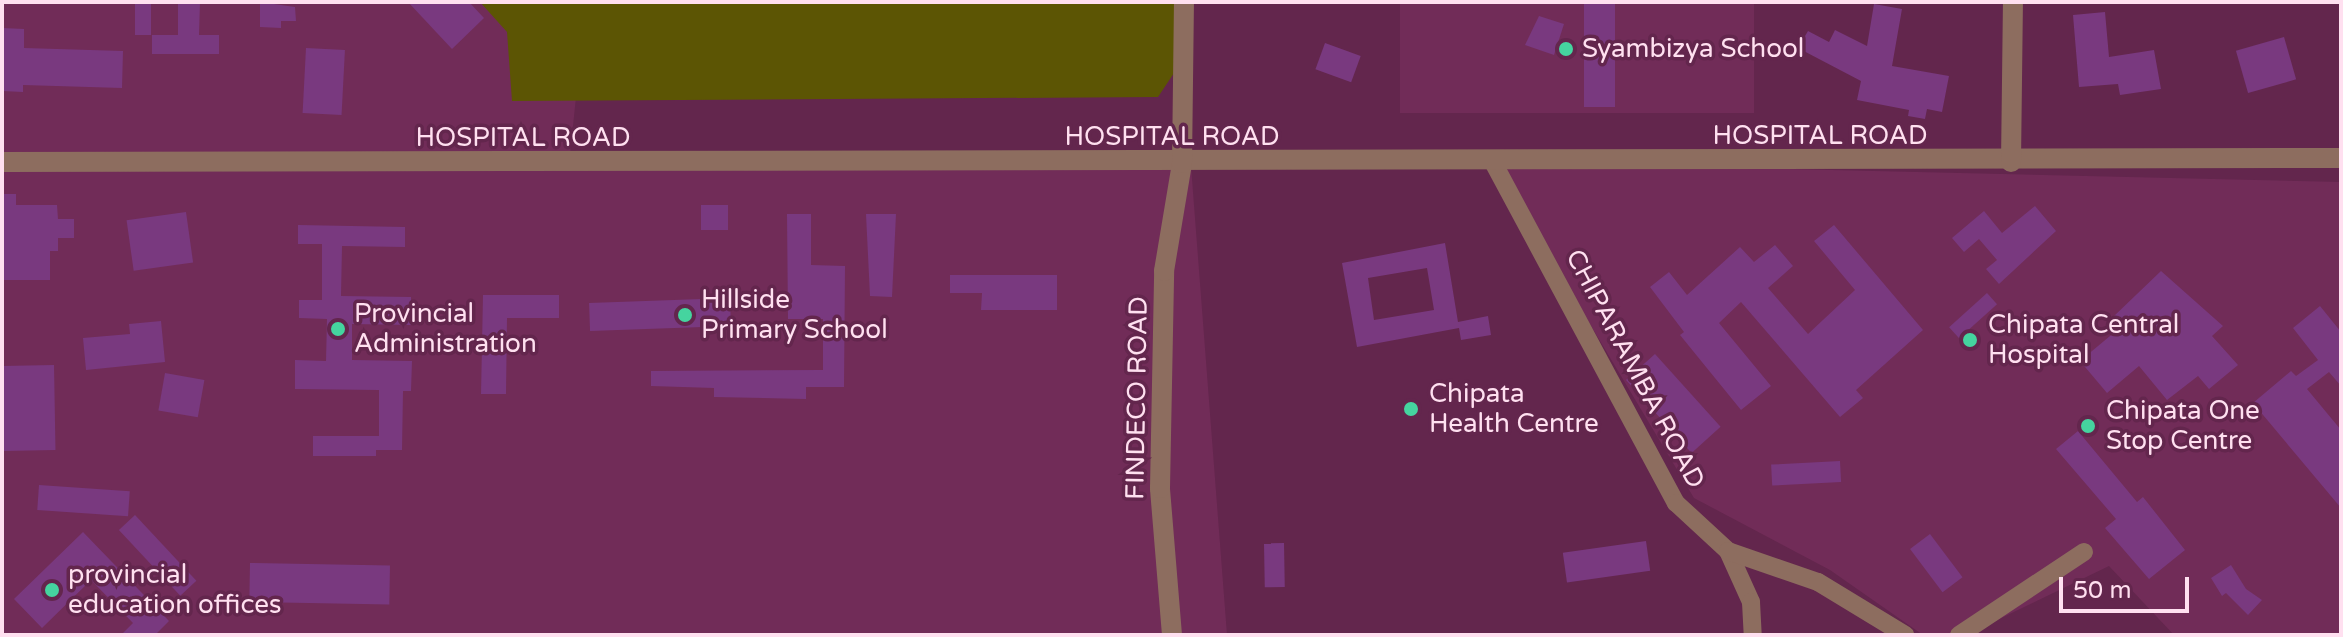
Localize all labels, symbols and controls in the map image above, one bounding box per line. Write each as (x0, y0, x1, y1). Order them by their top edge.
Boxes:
place label: Syambizya School (1582, 33, 1804, 65)
marker: Syambizya School (1557, 40, 1575, 58)
street label: HOSPITAL ROAD (1712, 120, 1928, 152)
street label: HOSPITAL ROAD (1064, 121, 1280, 153)
street label: HOSPITAL ROAD (415, 122, 631, 154)
street label: CHIPARAMBA ROAD (1559, 244, 1711, 494)
place label: Hillside Primary School (701, 284, 888, 346)
street label: FINDECO ROAD (1120, 296, 1154, 500)
place label: Provincial Administration (354, 298, 537, 360)
marker: Hillside Primary School (676, 306, 694, 324)
place label: Chipata Central Hospital (1988, 309, 2179, 370)
marker: Provincial Administration (329, 320, 347, 338)
marker: Chipata Central Hospital (1959, 329, 1981, 351)
place label: Chipata Health Centre (1429, 378, 1599, 440)
place label: Chipata One Stop Centre (2106, 395, 2260, 456)
marker: Chipata Health Centre (1400, 398, 1422, 420)
marker: Chipata One Stop Centre (2077, 415, 2099, 437)
place label: provincial education offices (68, 559, 281, 620)
scale bar (2063, 561, 2193, 611)
text: 50 m (2073, 576, 2131, 605)
marker: provincial education offices (43, 581, 61, 599)

